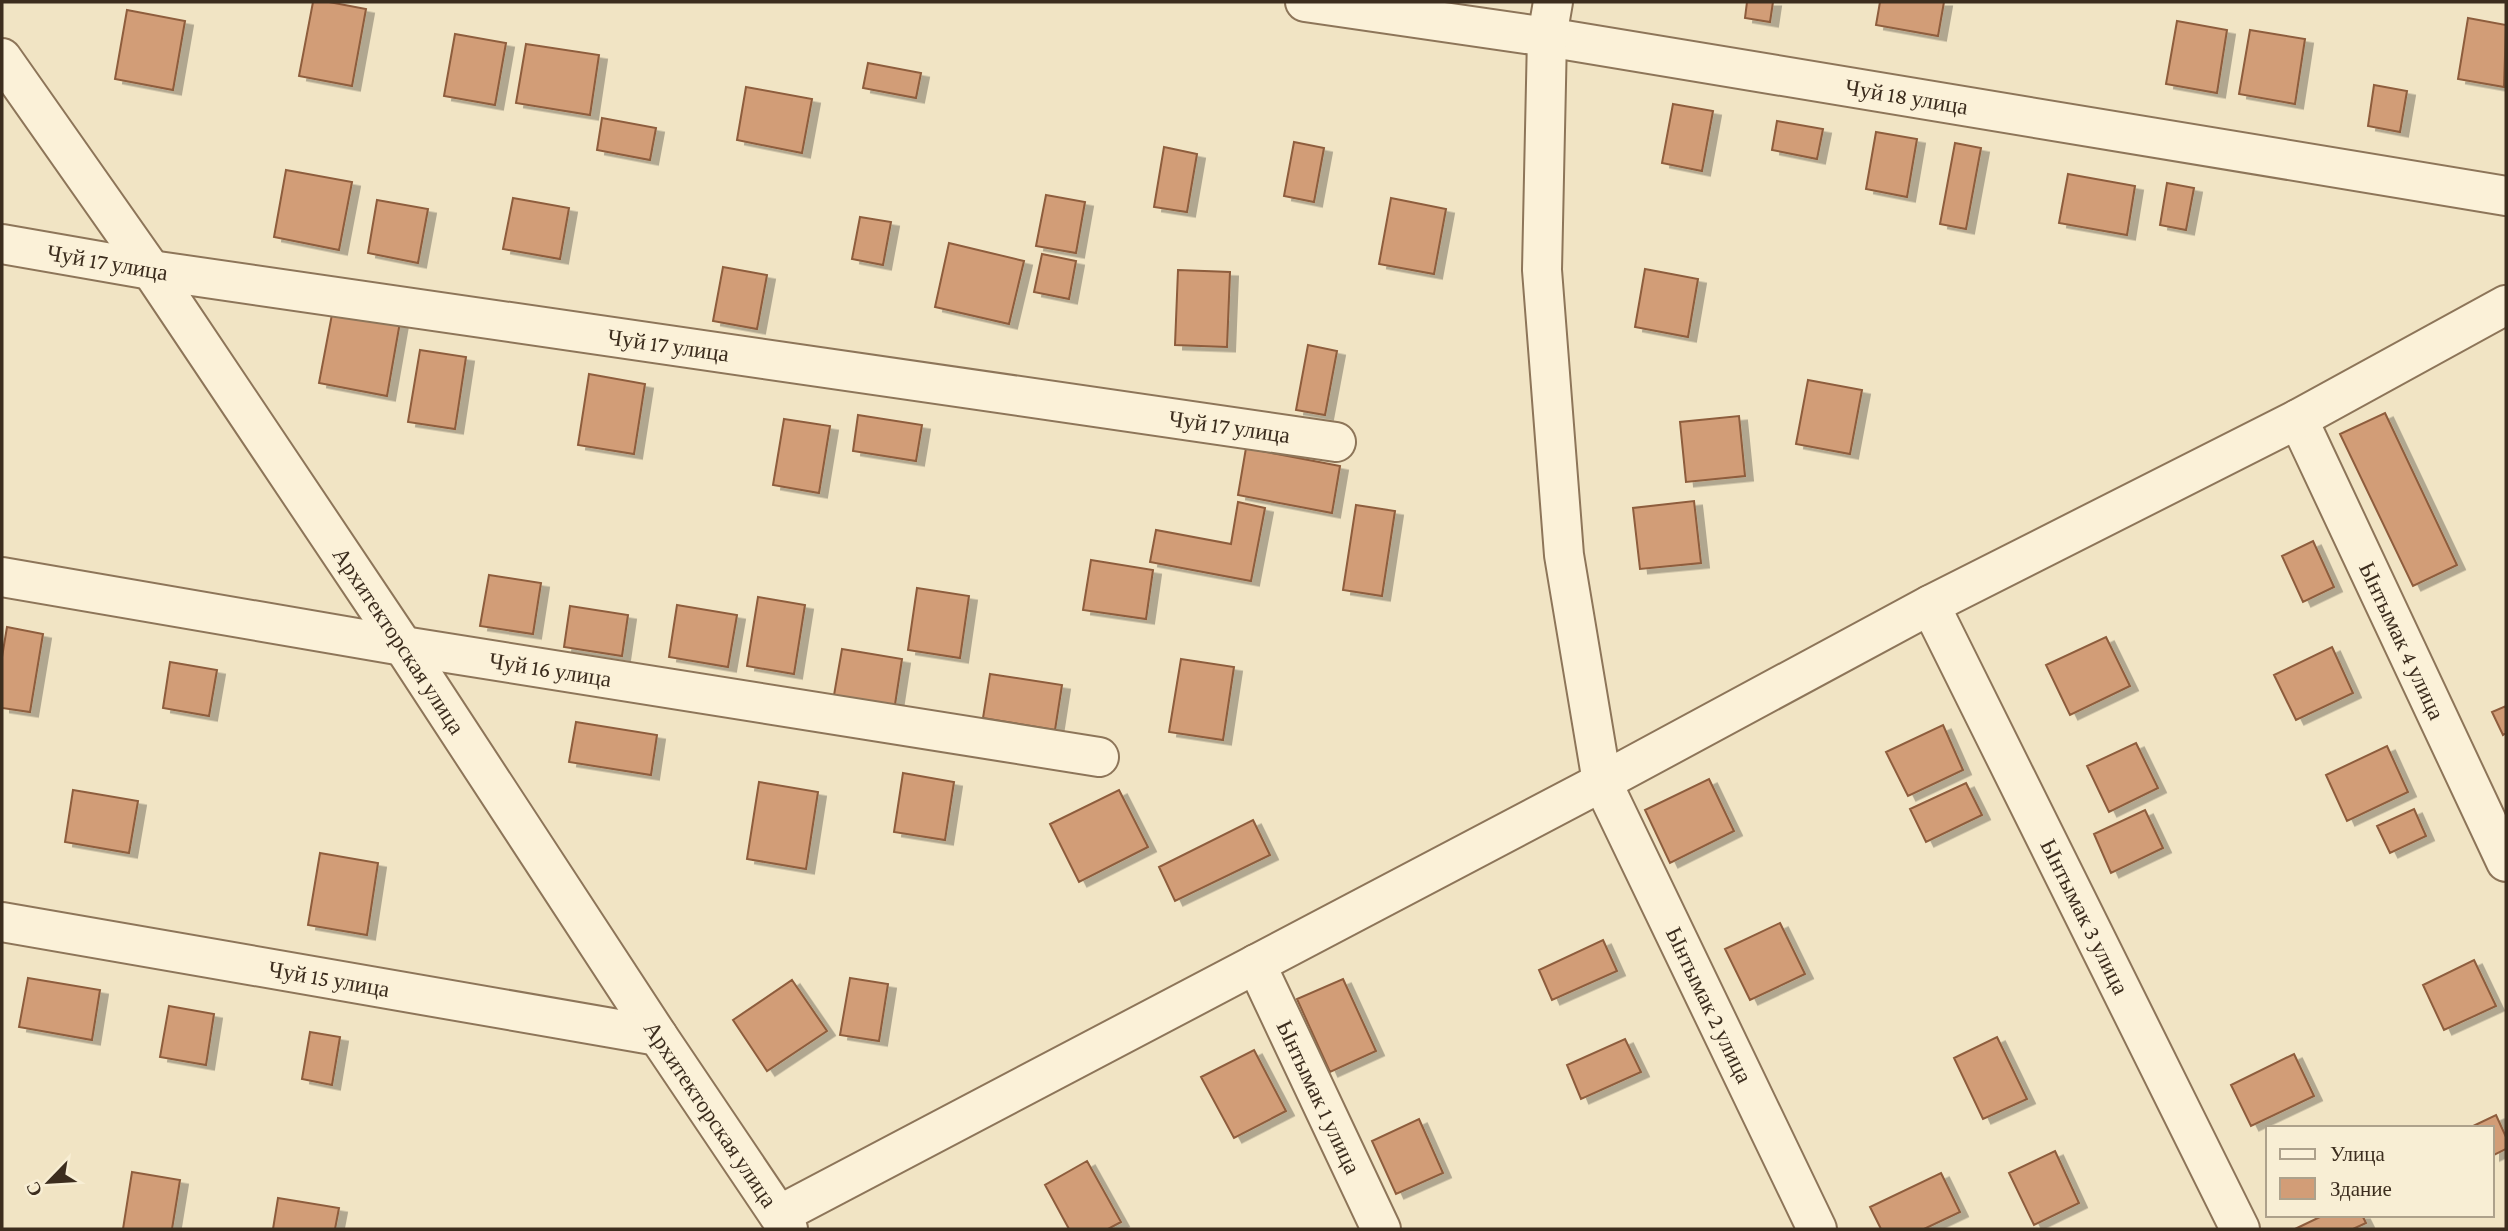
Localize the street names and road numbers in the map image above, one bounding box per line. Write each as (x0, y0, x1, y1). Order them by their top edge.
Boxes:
street label: Чуй 18 улица (1843, 74, 1970, 120)
street label: Чуй 17 улица (45, 239, 170, 285)
street label: Чуй 17 улица (606, 323, 731, 367)
street label: Чуй 17 улица (1167, 405, 1292, 448)
street label: Архитекторская улица (328, 542, 470, 739)
street label: Ынтымак 4 улица (2354, 558, 2450, 724)
street label: Чуй 16 улица (487, 647, 613, 692)
street label: Ынтымак 3 улица (2035, 835, 2134, 999)
street label: Ынтымак 2 улица (1661, 923, 1758, 1087)
street label: Чуй 15 улица (266, 956, 392, 1002)
street label: Архитекторская улица (639, 1016, 783, 1212)
street label: Ынтымак 1 улица (1271, 1016, 1366, 1178)

